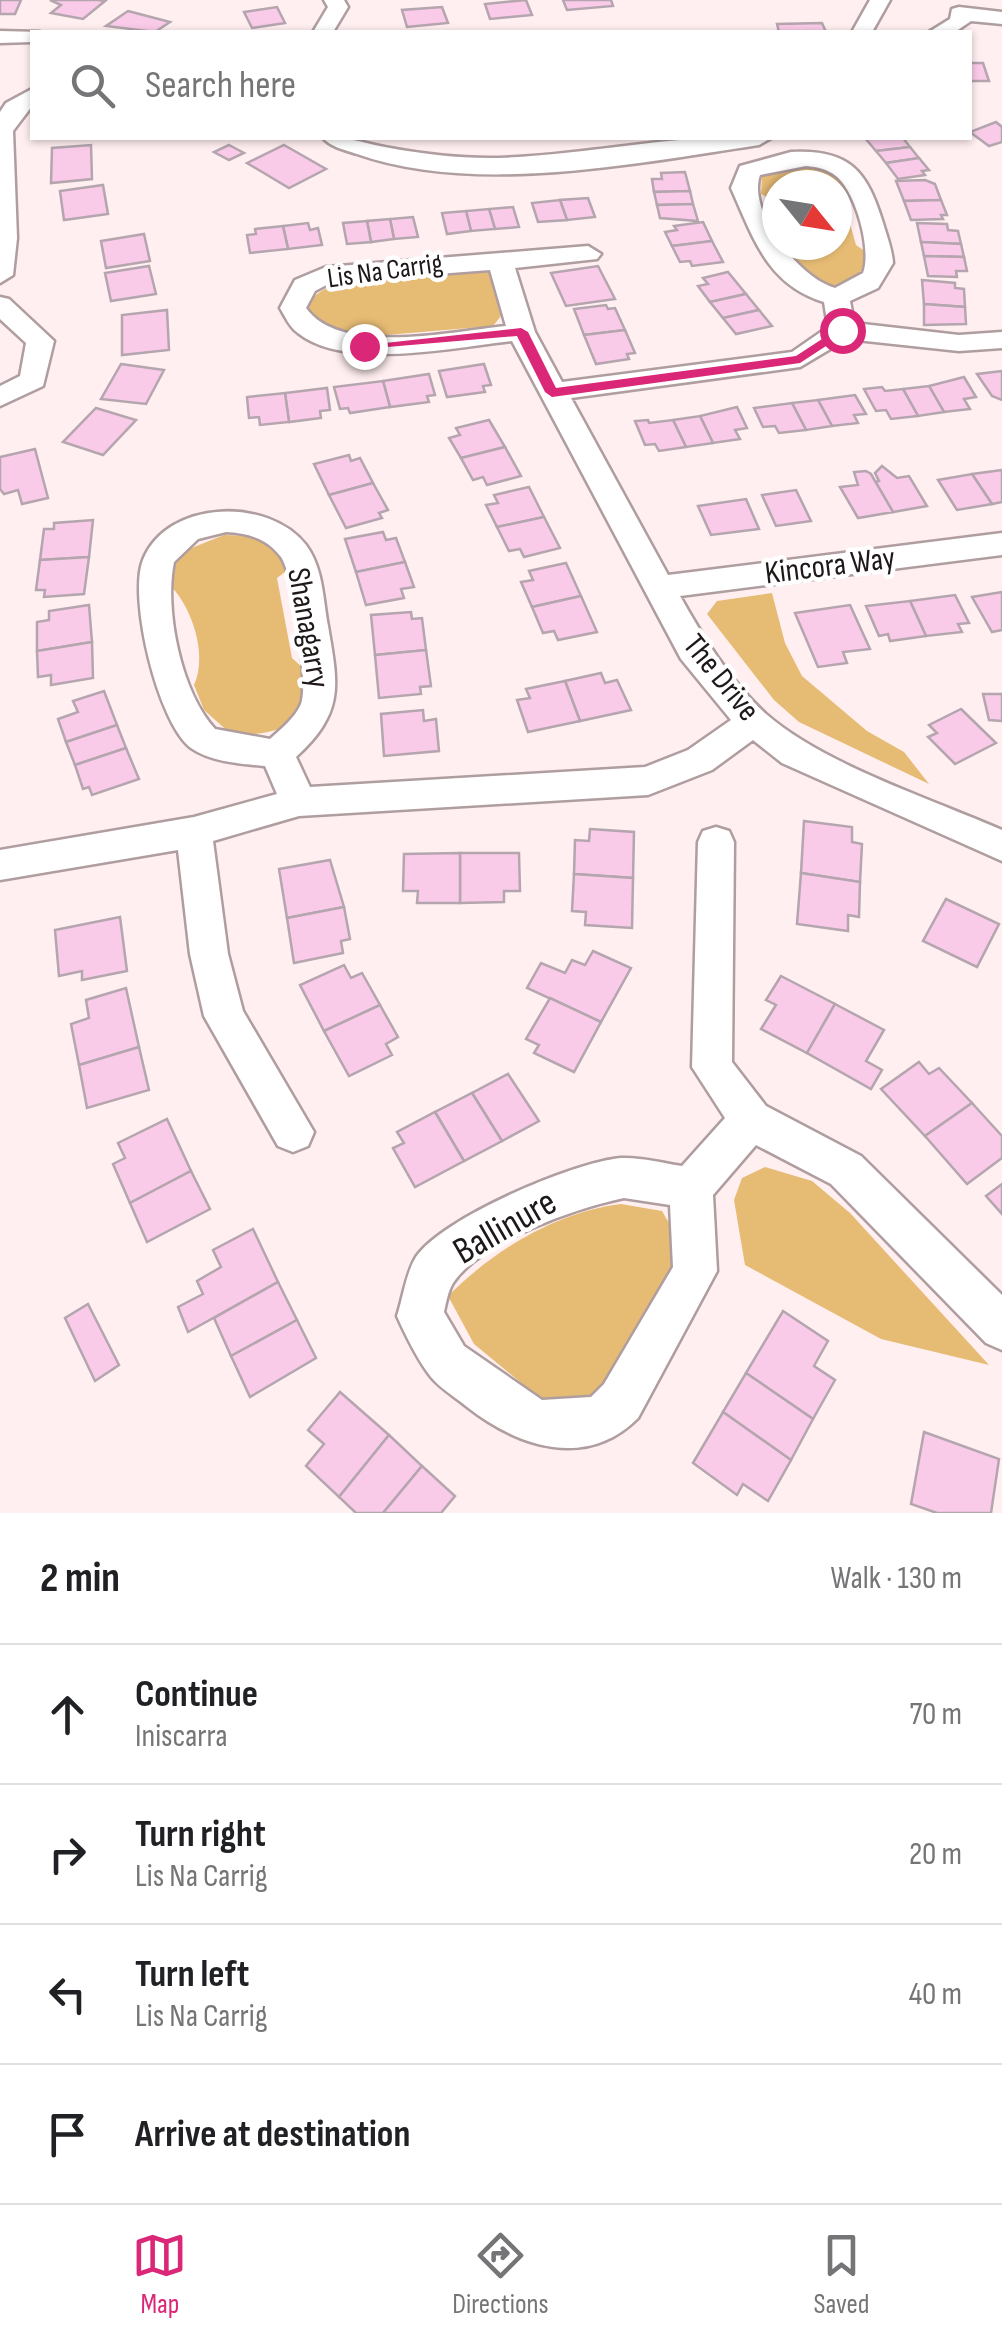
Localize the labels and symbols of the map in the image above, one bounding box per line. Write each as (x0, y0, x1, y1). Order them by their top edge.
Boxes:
north arrow (762, 170, 852, 260)
street label: Lis Na Carrig (325, 247, 445, 295)
route start (820, 308, 866, 354)
route end (342, 324, 388, 370)
street label: Kincora Way (763, 539, 897, 593)
street label: Shanagarry (278, 565, 338, 691)
street label: The Drive (674, 627, 768, 729)
street label: Ballinure (446, 1180, 564, 1274)

